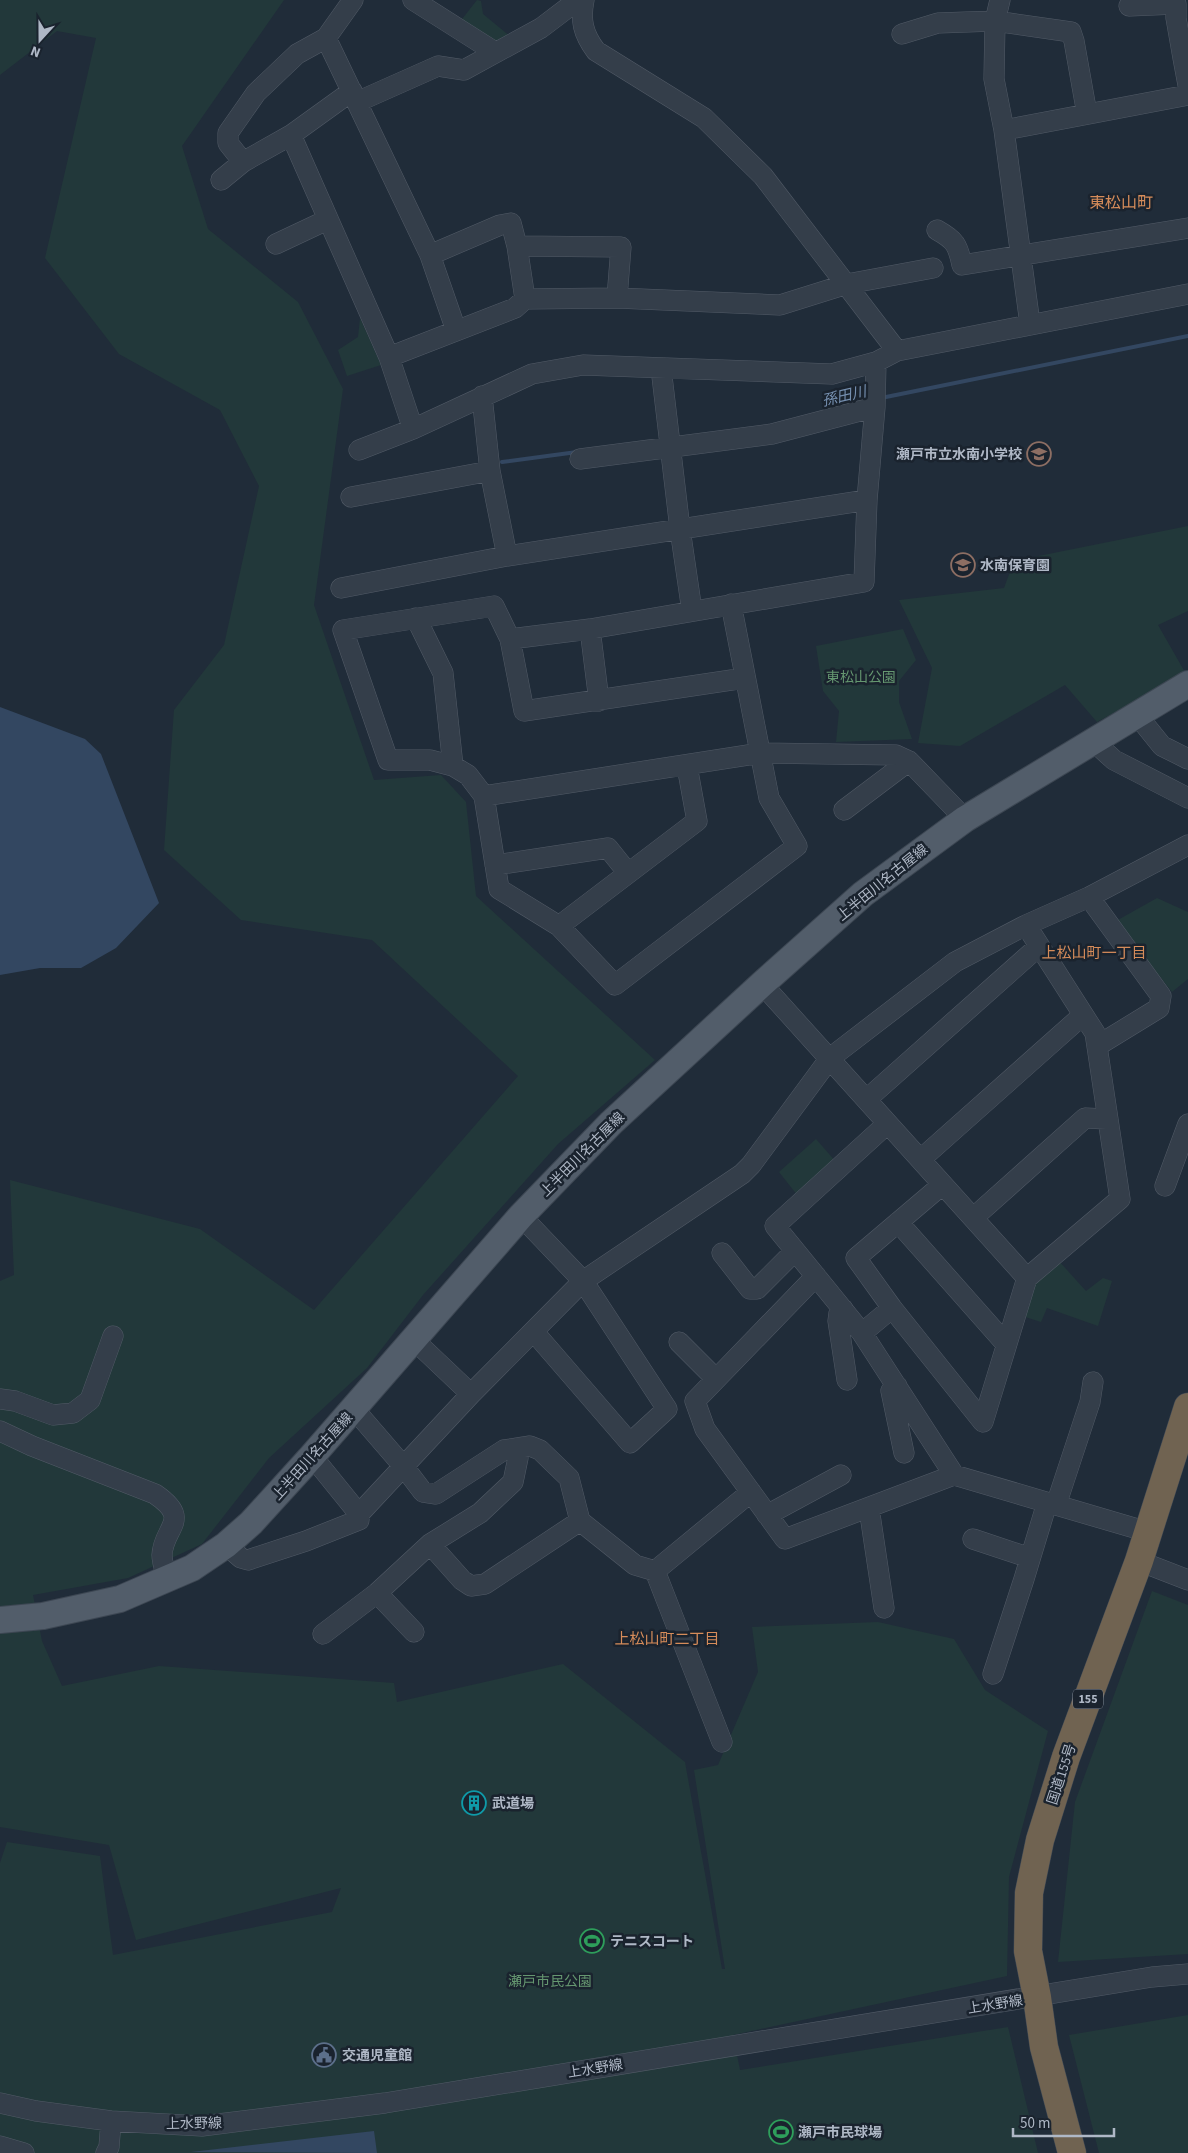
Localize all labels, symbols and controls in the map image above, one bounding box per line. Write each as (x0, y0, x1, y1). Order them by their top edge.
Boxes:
north arrow (15, 15, 65, 65)
text: N (28, 40, 44, 62)
district label: 東松山町 (1089, 192, 1153, 214)
water label: 孫田川 (820, 381, 870, 412)
school or university icon: 瀬戸市立水南小学校 (1026, 441, 1052, 467)
place label: 瀬戸市立水南小学校 (896, 445, 1022, 465)
school or university icon: 水南保育園 (950, 552, 976, 578)
place label: 水南保育園 (980, 556, 1050, 576)
park label: 東松山公園 (826, 668, 896, 688)
street label: 上半田川名古屋線 (833, 840, 932, 926)
district label: 上松山町一丁目 (1041, 943, 1147, 964)
street label: 上半田川名古屋線 (536, 1108, 629, 1201)
street label: 上半田川名古屋線 (268, 1408, 358, 1505)
district label: 上松山町二丁目 (614, 1629, 720, 1650)
road number: 155 (1073, 1690, 1103, 1708)
street label: 国道155号 (1043, 1741, 1081, 1807)
building icon: 武道場 (461, 1790, 487, 1816)
place label: 武道場 (492, 1794, 534, 1814)
sports icon: テニスコート (579, 1928, 605, 1954)
place label: テニスコート (610, 1932, 694, 1952)
park label: 瀬戸市民公園 (508, 1972, 592, 1992)
street label: 上水野線 (966, 1991, 1024, 2019)
public building icon: 交通児童館 (311, 2042, 337, 2068)
place label: 交通児童館 (342, 2046, 412, 2066)
street label: 上水野線 (566, 2055, 624, 2083)
scale bar (1013, 2106, 1114, 2138)
text: 50 m (1020, 2113, 1050, 2134)
street label: 上水野線 (166, 2114, 222, 2134)
sports icon: 瀬戸市民球場 (768, 2119, 794, 2145)
place label: 瀬戸市民球場 (798, 2123, 882, 2143)

